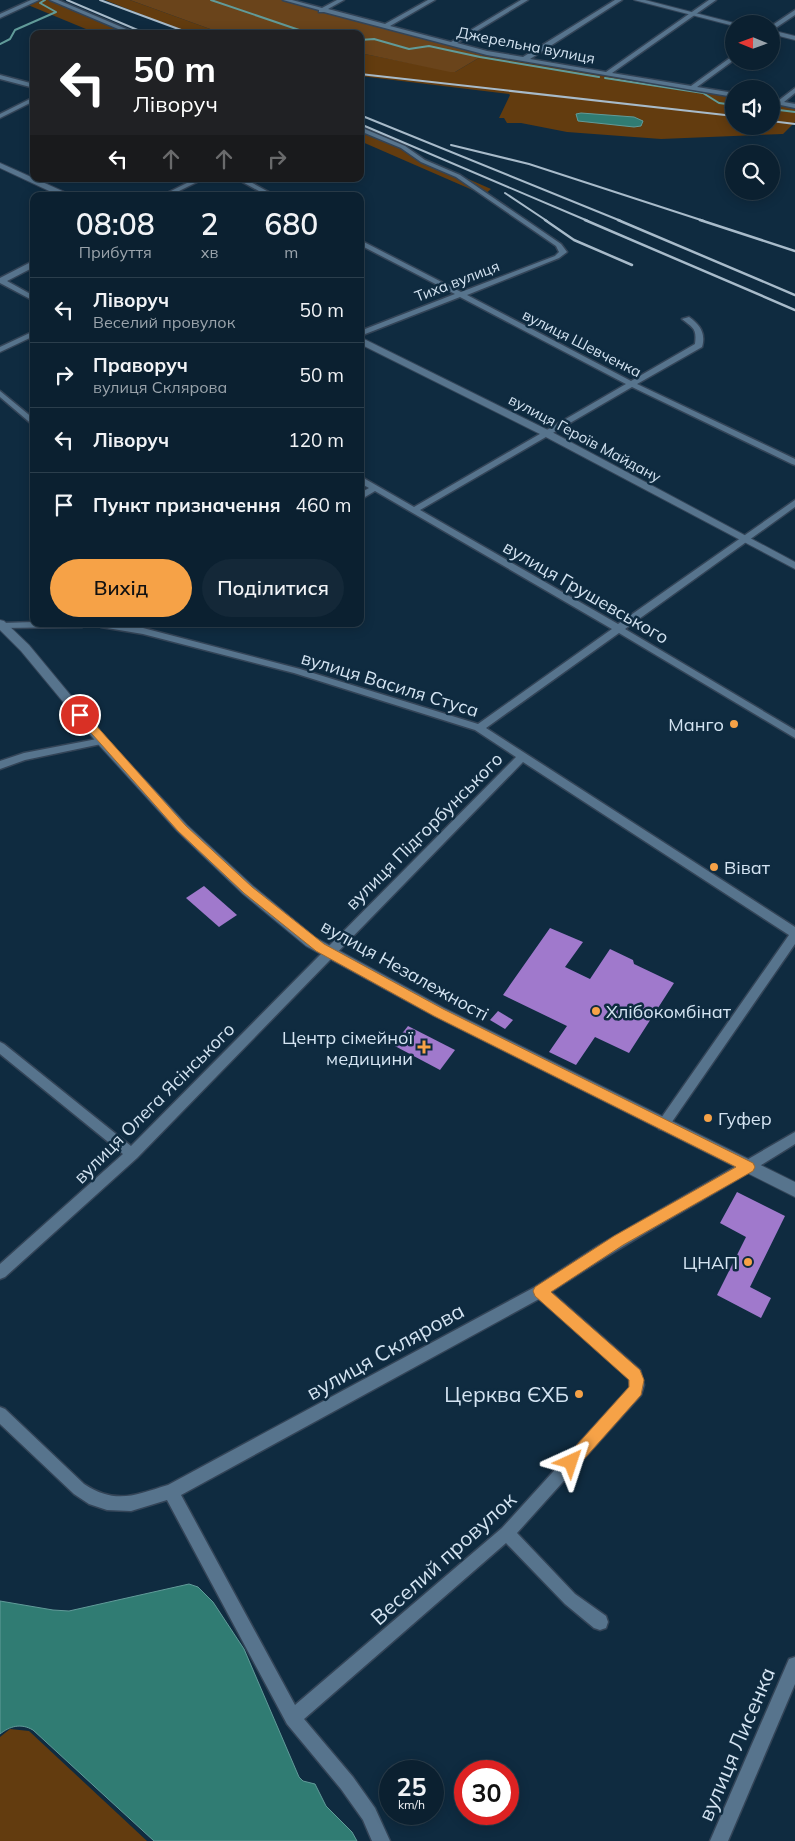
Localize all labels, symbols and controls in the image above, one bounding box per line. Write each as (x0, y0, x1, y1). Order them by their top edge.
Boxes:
north arrow (725, 15, 780, 70)
map controls (725, 15, 780, 200)
street label: Джерельна вулиця (455, 22, 597, 68)
text: 50 m (133, 47, 216, 91)
icon: left (50, 50, 115, 115)
button: sound (725, 80, 780, 135)
text: Ліворуч (133, 90, 218, 118)
icon: left (104, 145, 132, 173)
icon: ahead (157, 145, 185, 173)
icon: ahead (210, 145, 238, 173)
icon: right (263, 145, 291, 173)
button: search (725, 145, 780, 200)
text: 08:08 (76, 205, 155, 243)
text: 2 (201, 205, 219, 243)
text: 680 (264, 205, 318, 243)
text: Прибуття (79, 242, 152, 262)
text: хв (201, 242, 218, 262)
text: m (284, 242, 298, 262)
street label: Тиха вулиця (412, 256, 502, 306)
text: Ліворуч (93, 288, 169, 312)
icon: left (50, 296, 78, 324)
text: 50 m (300, 298, 344, 322)
street label: вулиця Шевченка (519, 305, 645, 381)
text: Веселий провулок (93, 312, 235, 332)
text: Праворуч (93, 353, 188, 377)
icon: right (50, 361, 78, 389)
text: 50 m (300, 363, 344, 387)
text: вулиця Склярова (93, 377, 227, 397)
street label: вулиця Героїв Майдану (505, 390, 665, 486)
icon: left (50, 426, 78, 454)
text: Ліворуч (93, 428, 169, 452)
text: 120 m (288, 428, 344, 452)
icon: arrive (50, 491, 78, 519)
text: Пункт призначення (93, 493, 281, 517)
text: 460 m (296, 493, 351, 517)
street label: вулиця Грушевського (499, 535, 673, 649)
button: Вихід (50, 559, 192, 617)
button: Поділитися (202, 559, 344, 617)
street label: вулиця Василя Стуса (298, 646, 482, 722)
pin (59, 694, 101, 736)
icon: arrive (66, 701, 94, 729)
place label: Манго (668, 713, 724, 736)
marker: Манго (728, 718, 740, 730)
street label: вулиця Підгорбунського (341, 748, 507, 914)
place label: Віват (724, 856, 771, 879)
marker: Віват (708, 861, 720, 873)
street label: вулиця Незалежності (317, 914, 493, 1026)
place label: Хлібокомбінат (606, 1000, 732, 1023)
marker: Хлібокомбінат (590, 1005, 602, 1017)
street label: вулиця Олега Ясінського (69, 1018, 239, 1188)
place label: Центр сімейної медицини (282, 1026, 414, 1070)
marker: Центр сімейної медицини (417, 1040, 431, 1054)
place label: Гуфер (718, 1107, 772, 1130)
marker: Гуфер (702, 1112, 714, 1124)
place label: ЦНАП (683, 1251, 738, 1274)
marker: ЦНАП (742, 1256, 754, 1268)
street label: вулиця Склярова (302, 1297, 468, 1405)
place label: Церква ЄХБ (444, 1381, 569, 1407)
marker: Церква ЄХБ (573, 1388, 585, 1400)
position arrow (544, 1435, 596, 1487)
street label: Веселий провулок (365, 1485, 522, 1630)
street label: вулиця Лисенка (692, 1663, 780, 1825)
speed limit sign: 30 (454, 1760, 519, 1825)
text: 25 (396, 1771, 427, 1802)
text: km/h (398, 1797, 425, 1812)

